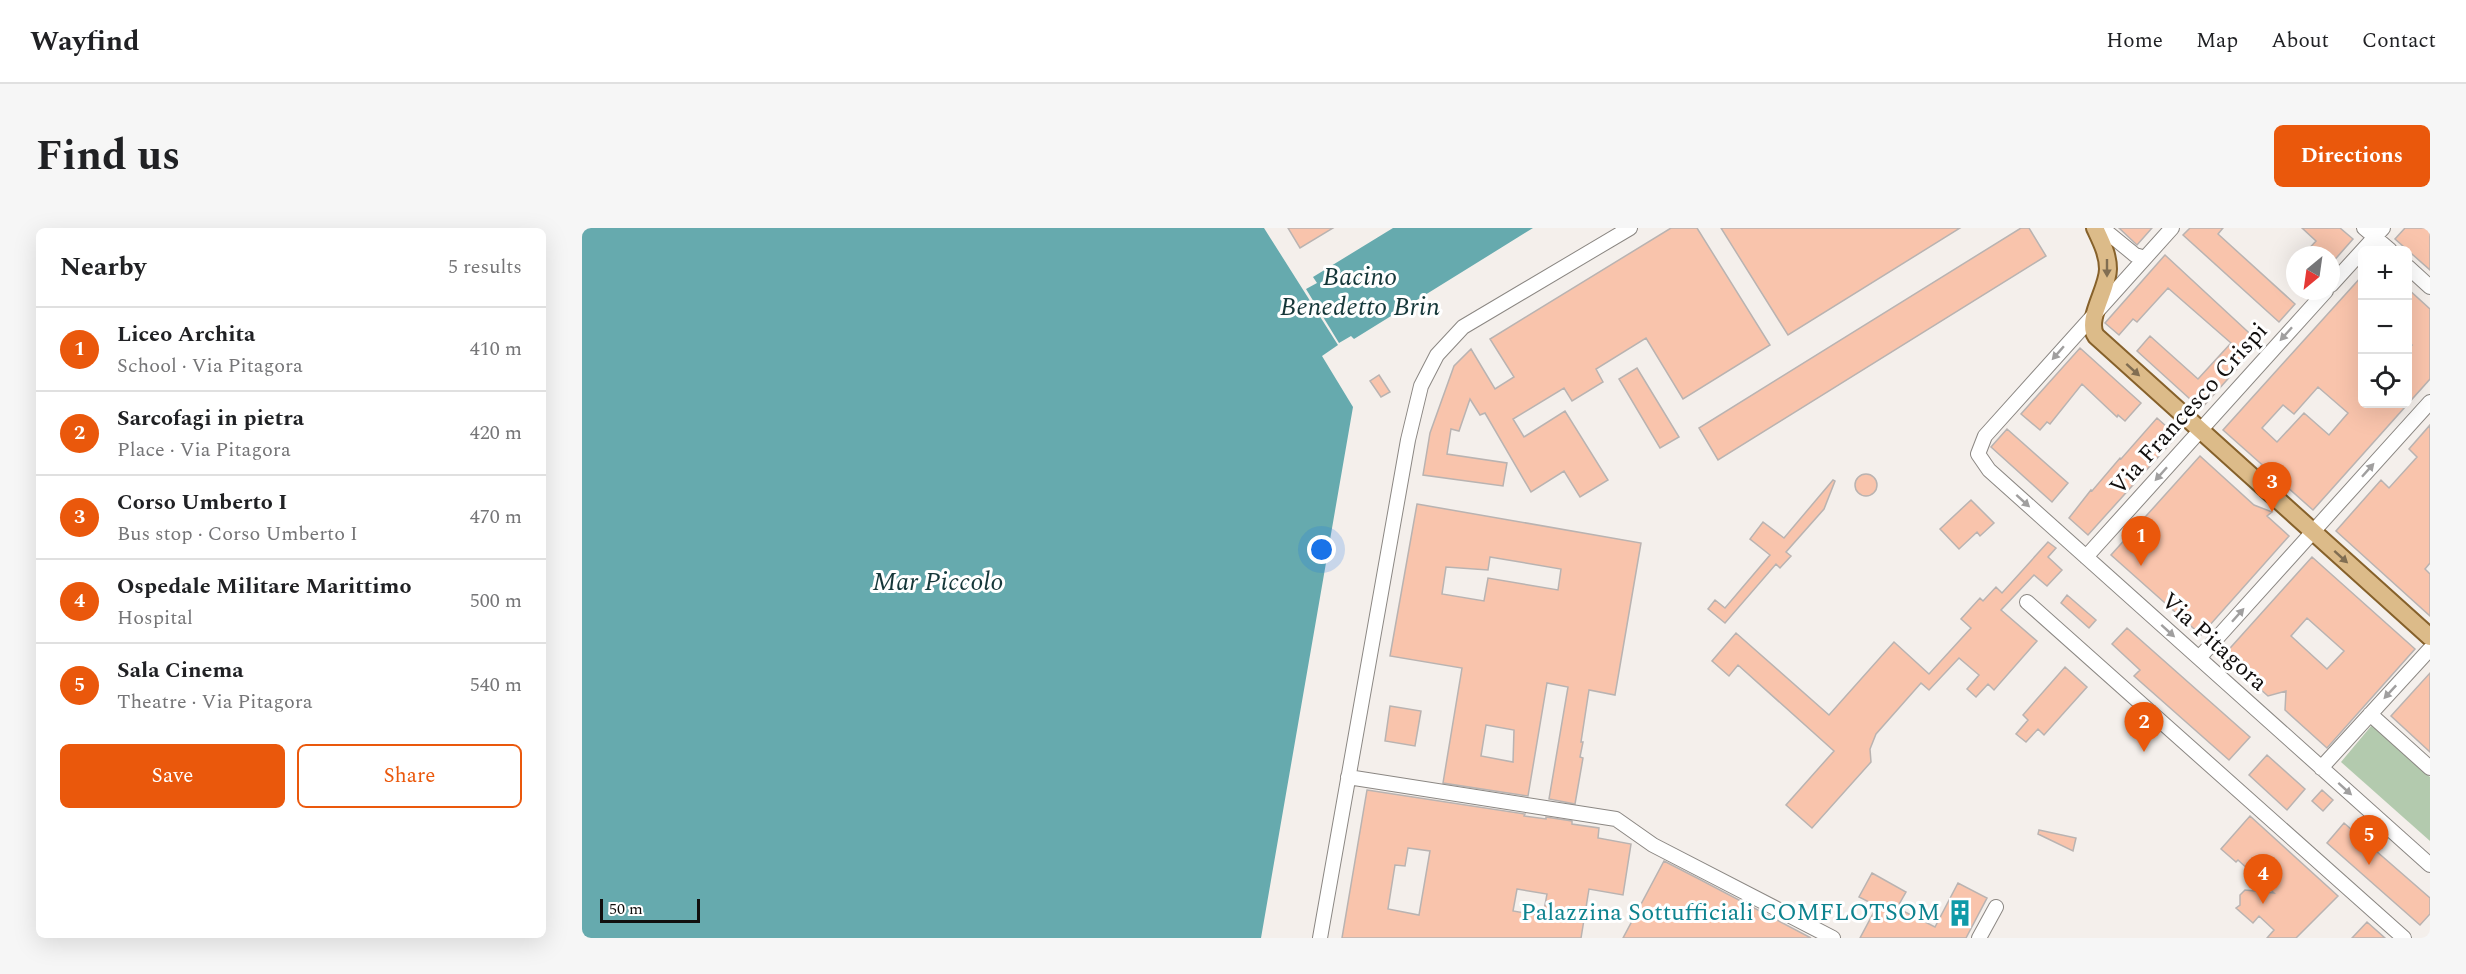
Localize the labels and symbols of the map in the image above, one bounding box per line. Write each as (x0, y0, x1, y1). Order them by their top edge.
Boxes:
north arrow (2286, 246, 2340, 300)
water label: Bacino Benedetto Brin (1280, 257, 1440, 327)
one-way arrow (2102, 259, 2112, 278)
street label: Via Francesco Crispi (2101, 314, 2277, 504)
one-way arrow (2280, 327, 2294, 341)
one-way arrow (2052, 345, 2065, 361)
one-way arrow (2125, 363, 2140, 376)
pin: 3 (2252, 462, 2292, 512)
one-way arrow (2361, 463, 2375, 477)
one-way arrow (2155, 466, 2168, 481)
one-way arrow (2015, 494, 2030, 507)
pin: 1 (2122, 516, 2160, 566)
your location (1307, 535, 1336, 564)
one-way arrow (2333, 550, 2348, 563)
water label: Mar Piccolo (873, 562, 1003, 602)
street label: Via Pitagora (2152, 584, 2276, 700)
one-way arrow (2231, 608, 2244, 623)
one-way arrow (2160, 624, 2175, 637)
one-way arrow (2384, 684, 2397, 699)
pin: 2 (2124, 702, 2164, 752)
one-way arrow (2337, 782, 2352, 795)
pin: 5 (2350, 816, 2388, 865)
pin: 4 (2244, 854, 2282, 904)
place label: Palazzina Sottufficiali COMFLOTSOM (1521, 895, 1940, 931)
scale bar (600, 896, 700, 924)
building icon: Palazzina Sottufficiali COMFLOTSOM (1945, 898, 1975, 928)

